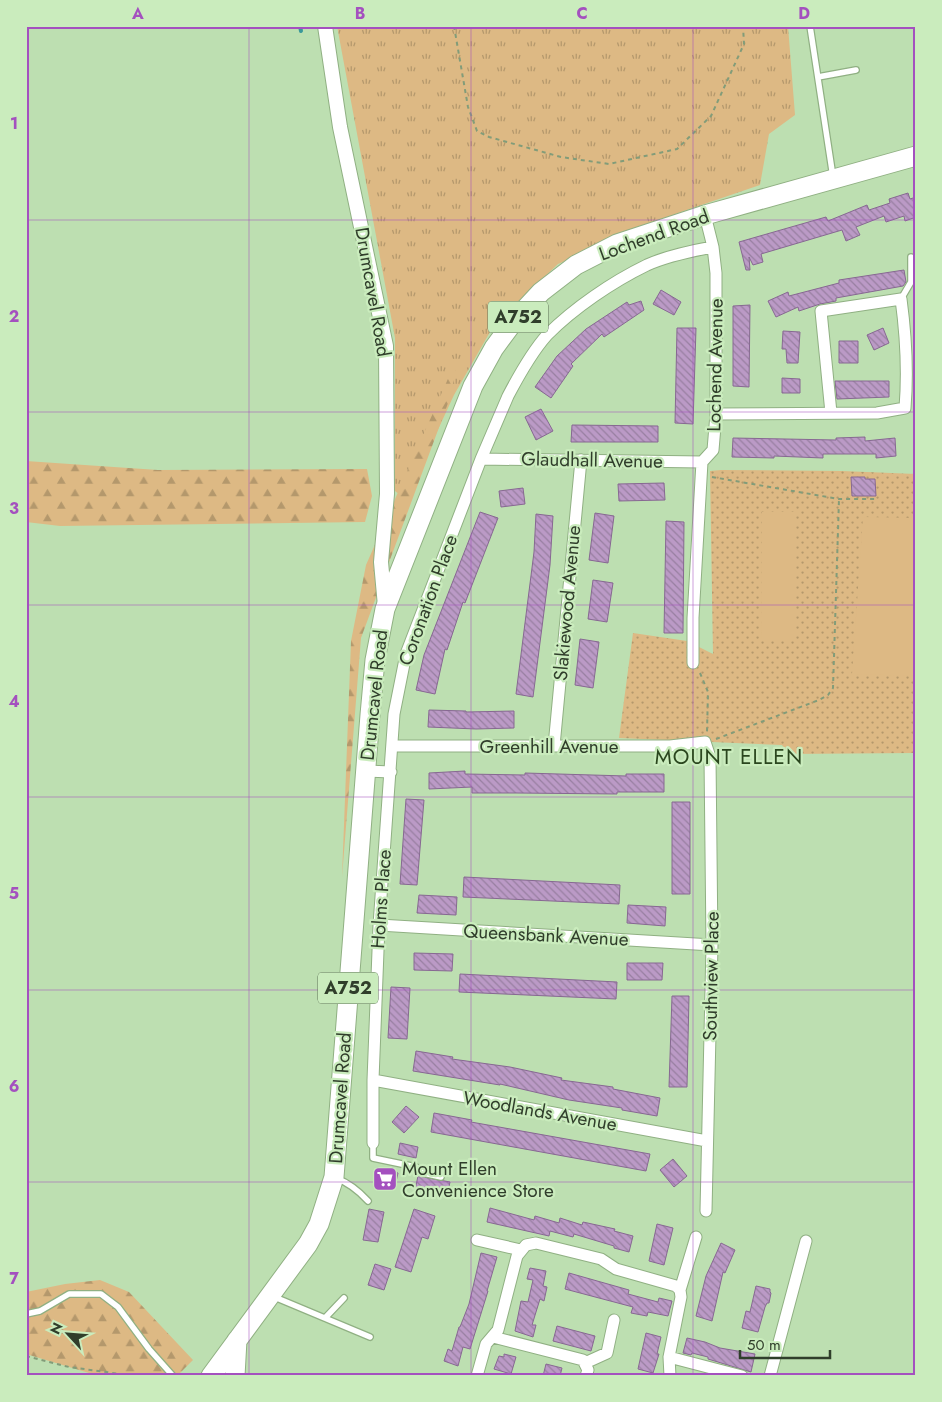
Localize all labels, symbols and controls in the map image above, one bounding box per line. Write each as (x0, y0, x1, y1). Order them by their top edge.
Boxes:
text: A (131, 2, 144, 25)
text: B (355, 2, 365, 25)
text: C (576, 2, 588, 25)
text: D (798, 2, 810, 25)
text: 1 (10, 112, 18, 135)
street label: Lochend Road (595, 203, 713, 267)
street label: Drumcavel Road (348, 225, 398, 359)
street label: Lochend Avenue (700, 298, 730, 432)
road number: A752 (488, 302, 548, 332)
text: 2 (9, 305, 19, 328)
street label: Glaudhall Avenue (521, 445, 663, 475)
text: 3 (9, 497, 19, 520)
street label: Slakiewood Avenue (547, 524, 587, 682)
street label: Coronation Place (392, 531, 464, 669)
street label: Drumcavel Road (354, 628, 394, 762)
text: 4 (8, 690, 20, 713)
street label: Greenhill Avenue (479, 733, 619, 760)
district label: MOUNT ELLEN (655, 742, 803, 772)
street label: Holms Place (364, 848, 398, 949)
text: 5 (9, 882, 19, 905)
street label: Southview Place (696, 911, 726, 1041)
street label: Queensbank Avenue (463, 917, 629, 953)
road number: A752 (318, 972, 378, 1004)
street label: Drumcavel Road (322, 1032, 358, 1164)
text: 6 (9, 1075, 19, 1098)
street label: Woodlands Avenue (461, 1084, 619, 1138)
place label: Mount Ellen Convenience Store (402, 1155, 554, 1204)
supermarket icon: Mount Ellen Convenience Store (372, 1166, 398, 1192)
text: 7 (9, 1267, 19, 1290)
north arrow (42, 1310, 92, 1360)
text: N (45, 1319, 68, 1338)
scale bar (740, 1327, 830, 1359)
text: 50 m (747, 1334, 781, 1356)

